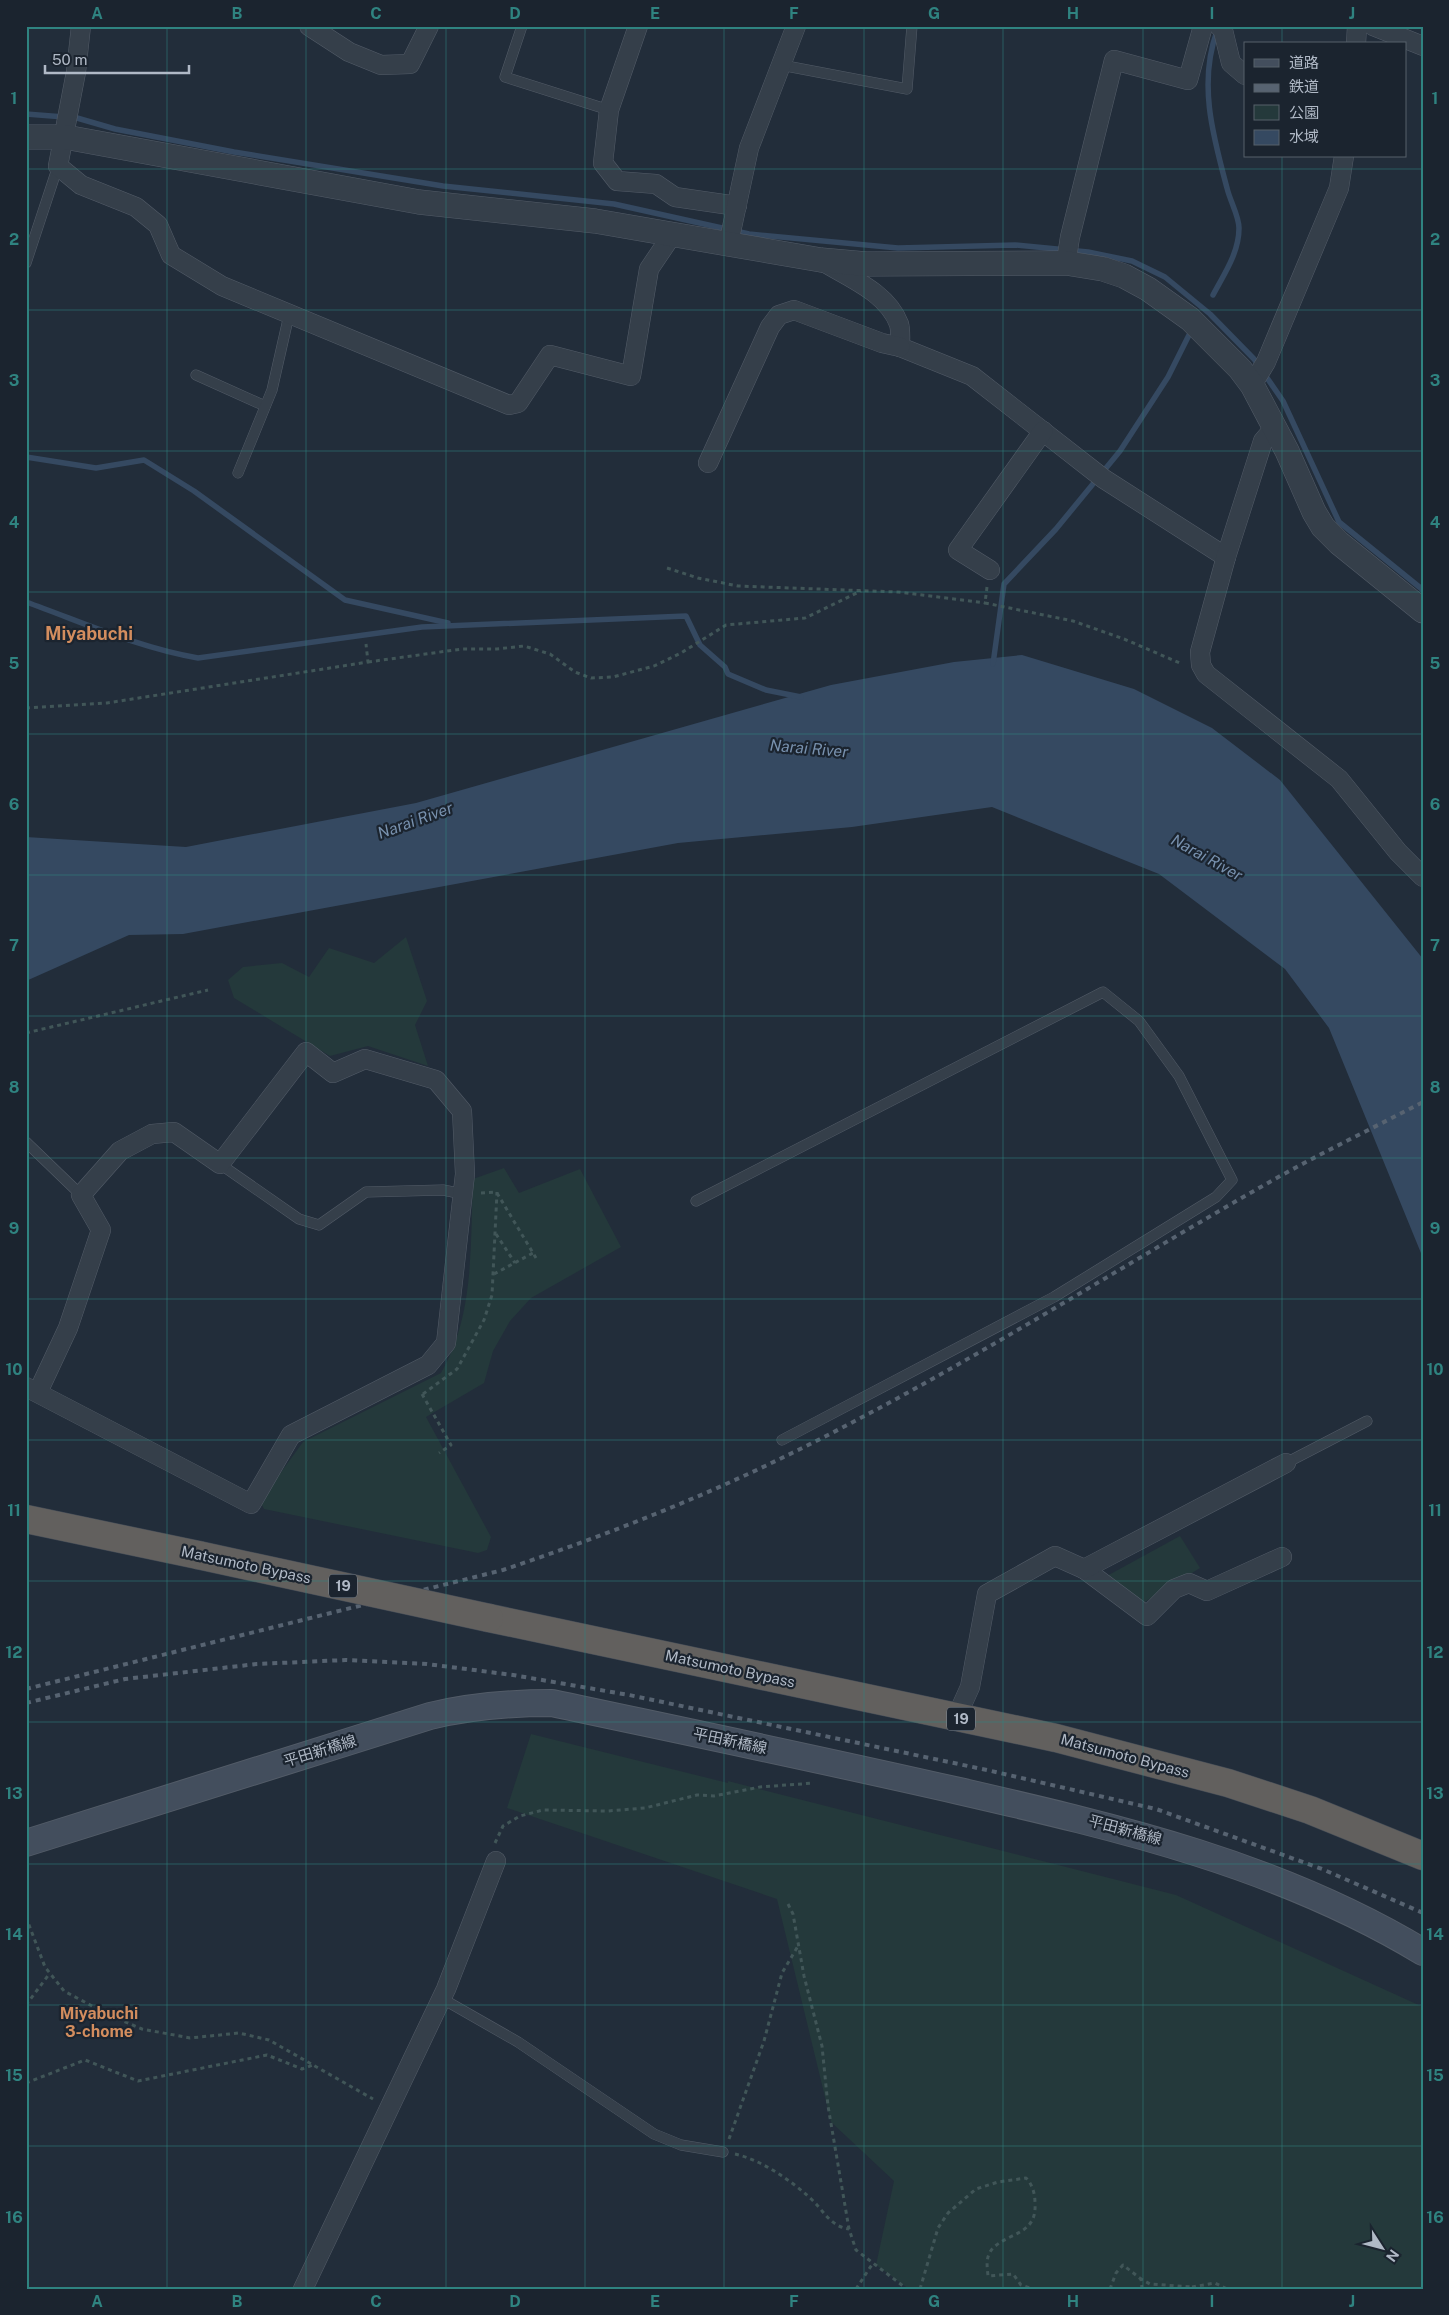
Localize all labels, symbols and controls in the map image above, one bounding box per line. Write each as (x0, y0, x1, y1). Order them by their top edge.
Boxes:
text: A (91, 4, 103, 23)
text: B (232, 4, 243, 23)
text: C (370, 4, 382, 23)
text: D (509, 4, 521, 23)
text: E (650, 4, 660, 23)
text: F (789, 4, 799, 23)
text: G (928, 4, 940, 23)
text: H (1067, 4, 1079, 23)
text: I (1210, 4, 1214, 23)
text: J (1349, 4, 1355, 23)
scale bar (45, 42, 189, 74)
legend (1244, 42, 1406, 158)
text: 50 m (52, 51, 87, 68)
text: 道路 (1289, 54, 1319, 71)
text: 鉄道 (1289, 78, 1319, 95)
text: 1 (11, 89, 17, 108)
text: 1 (1432, 89, 1438, 108)
text: 公園 (1289, 104, 1319, 121)
text: 水域 (1289, 128, 1319, 145)
text: 2 (9, 230, 19, 249)
text: 2 (1430, 230, 1440, 249)
text: 3 (9, 371, 19, 390)
text: 3 (1430, 371, 1440, 390)
text: 4 (9, 513, 20, 532)
text: 4 (1430, 513, 1441, 532)
district label: Miyabuchi (45, 623, 133, 644)
text: 5 (9, 654, 20, 673)
text: 5 (1430, 654, 1441, 673)
water label: Narai River (769, 736, 850, 761)
text: 6 (9, 795, 19, 814)
text: 6 (1430, 795, 1440, 814)
water label: Narai River (375, 798, 456, 843)
water label: Narai River (1168, 830, 1247, 885)
text: 7 (9, 936, 19, 955)
text: 7 (1430, 936, 1440, 955)
text: 8 (9, 1078, 20, 1097)
text: 8 (1430, 1078, 1441, 1097)
text: 9 (9, 1219, 19, 1238)
text: 9 (1430, 1219, 1440, 1238)
text: 10 (5, 1360, 23, 1379)
text: 10 (1426, 1360, 1444, 1379)
text: 11 (7, 1501, 21, 1520)
text: 11 (1428, 1501, 1442, 1520)
street label: Matsumoto Bypass (180, 1542, 313, 1587)
road number: 19 (329, 1574, 357, 1598)
text: 12 (5, 1643, 23, 1662)
text: 12 (1426, 1643, 1444, 1662)
street label: Matsumoto Bypass (664, 1646, 797, 1691)
road number: 19 (947, 1708, 975, 1730)
street label: 平田新橋線 (692, 1724, 769, 1757)
street label: Matsumoto Bypass (1059, 1730, 1191, 1781)
street label: 平田新橋線 (281, 1731, 358, 1770)
text: 13 (5, 1784, 23, 1803)
text: 13 (1426, 1784, 1444, 1803)
street label: 平田新橋線 (1087, 1812, 1164, 1847)
text: 14 (5, 1925, 23, 1944)
text: 14 (1426, 1925, 1444, 1944)
district label: Miyabuchi 3-chome (60, 2004, 138, 2041)
text: 15 (5, 2066, 23, 2085)
text: 15 (1426, 2066, 1444, 2085)
text: 16 (5, 2208, 23, 2227)
text: 16 (1426, 2208, 1444, 2227)
north arrow (1356, 2222, 1406, 2272)
text: N (1383, 2247, 1402, 2265)
text: A (91, 2292, 103, 2311)
text: B (232, 2292, 243, 2311)
text: C (370, 2292, 382, 2311)
text: D (509, 2292, 521, 2311)
text: E (650, 2292, 660, 2311)
text: F (789, 2292, 799, 2311)
text: G (928, 2292, 940, 2311)
text: H (1067, 2292, 1079, 2311)
text: I (1210, 2292, 1214, 2311)
text: J (1349, 2292, 1355, 2311)

